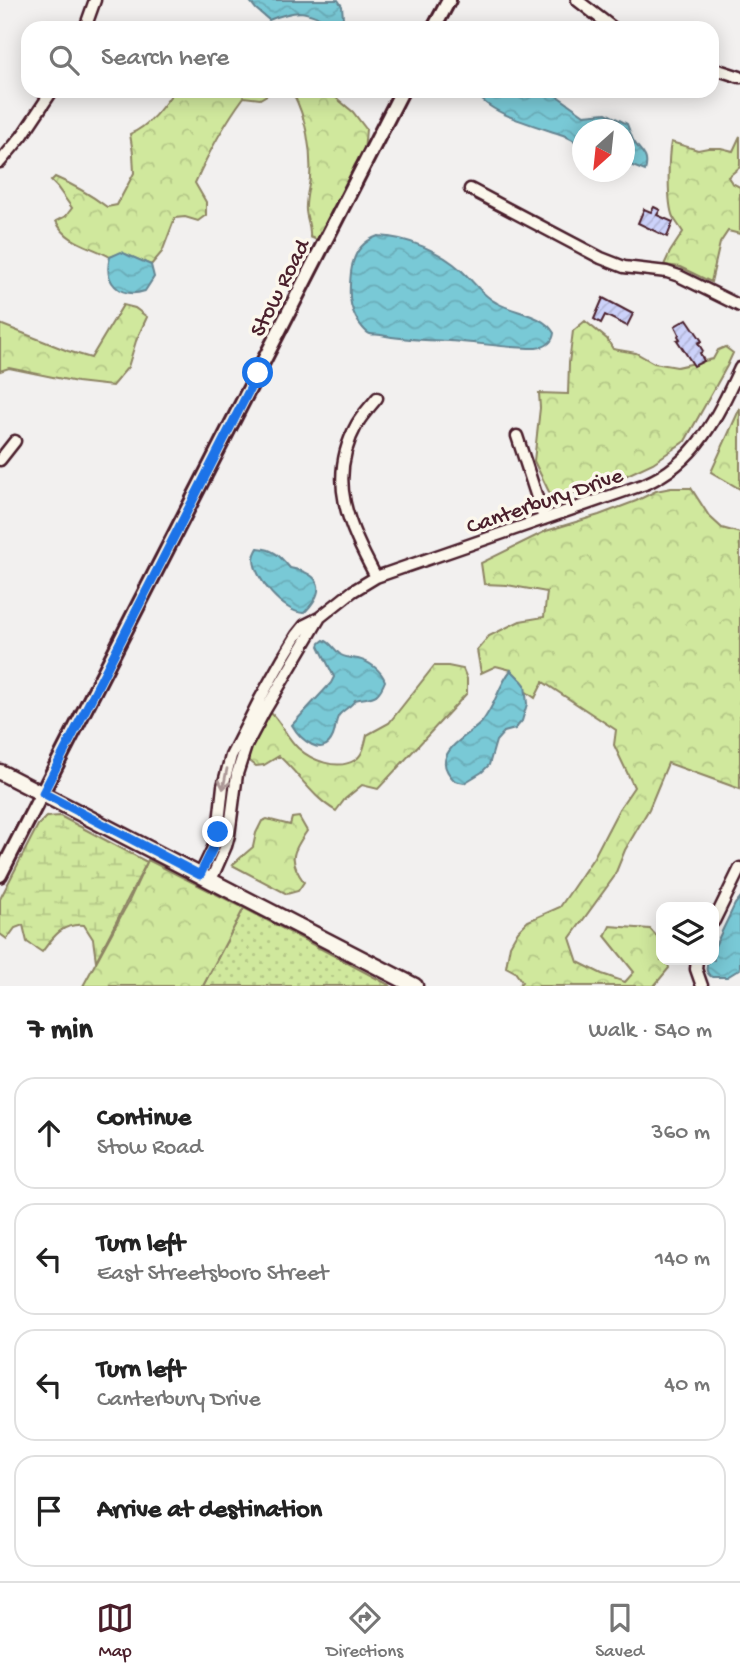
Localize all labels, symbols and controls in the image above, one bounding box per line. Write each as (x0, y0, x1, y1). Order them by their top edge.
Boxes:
search box (21, 21, 719, 98)
icon: search (45, 41, 83, 79)
text: Search here (101, 44, 229, 75)
north arrow (572, 119, 635, 182)
street label: Stow Road (245, 234, 318, 342)
route start (242, 357, 273, 388)
street label: Canterbury Drive (463, 463, 628, 542)
one-way arrow (217, 768, 230, 790)
route end (202, 816, 233, 847)
map controls (656, 902, 719, 965)
button: layers (656, 902, 719, 965)
text: 7 min (28, 1014, 93, 1049)
text: Walk · 540 m (588, 1018, 712, 1045)
text: Continue (97, 1104, 191, 1135)
icon: ahead (30, 1114, 68, 1152)
text: 360 m (652, 1120, 710, 1147)
text: Stow Road (97, 1135, 203, 1162)
text: Turn left (97, 1230, 185, 1261)
icon: left (30, 1240, 68, 1278)
text: 140 m (655, 1246, 710, 1273)
text: East Streetsboro Street (97, 1261, 328, 1288)
text: Turn left (97, 1356, 185, 1387)
icon: left (30, 1366, 68, 1404)
text: 40 m (664, 1372, 710, 1399)
text: Canterbury Drive (97, 1387, 261, 1414)
icon: arrive (30, 1492, 68, 1530)
text: Arrive at destination (97, 1496, 322, 1527)
tab: Map (96, 1599, 134, 1664)
tab: Directions (326, 1599, 403, 1664)
tab: Saved (595, 1599, 644, 1664)

